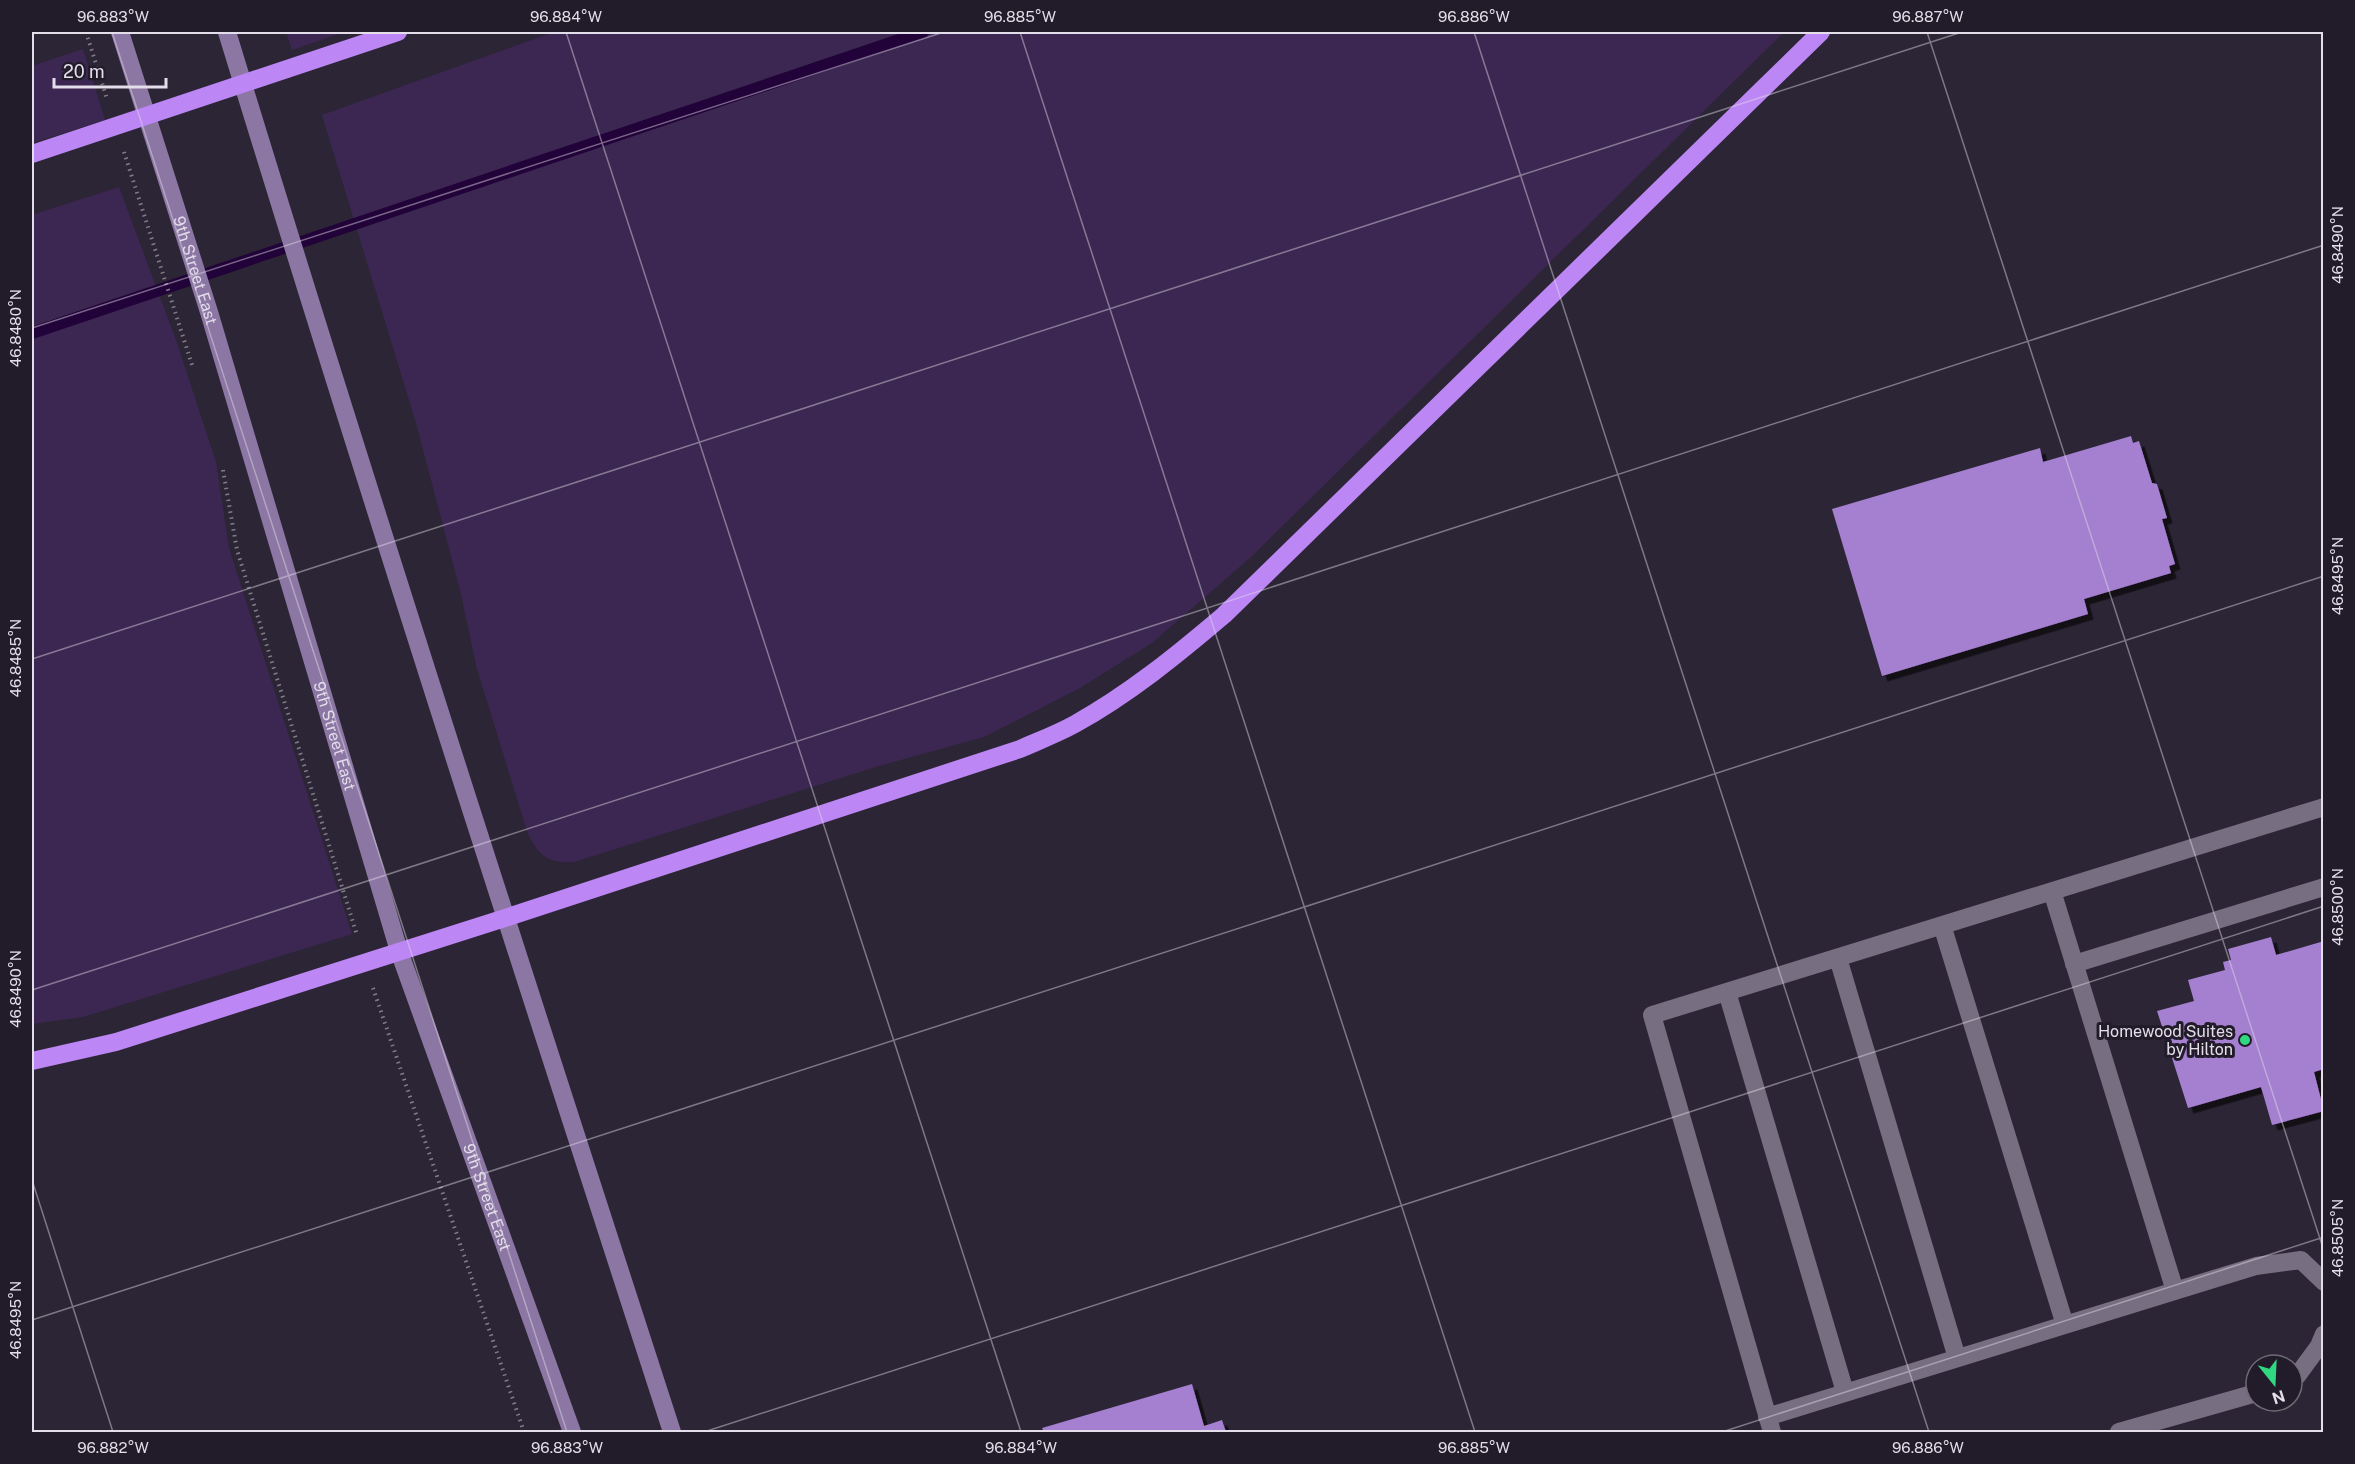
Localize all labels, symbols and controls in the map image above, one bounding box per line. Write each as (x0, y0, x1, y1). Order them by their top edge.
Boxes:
text: 96.883°W (77, 8, 149, 25)
text: 96.884°W (530, 8, 602, 25)
text: 96.885°W (984, 8, 1056, 25)
text: 96.886°W (1438, 8, 1510, 25)
text: 96.887°W (1892, 8, 1964, 25)
scale bar (54, 51, 166, 89)
text: 20 m (63, 61, 105, 82)
text: 46.8490°N (2329, 206, 2346, 284)
street label: 9th Street East (170, 214, 222, 327)
text: 46.8480°N (7, 289, 24, 367)
text: 46.8495°N (2329, 537, 2346, 615)
text: 46.8485°N (7, 619, 24, 697)
street label: 9th Street East (310, 679, 360, 793)
text: 46.8500°N (2329, 868, 2346, 946)
text: 46.8490°N (7, 950, 24, 1028)
place label: Homewood Suites by Hilton (2098, 1022, 2233, 1059)
marker: Homewood Suites by Hilton (2238, 1033, 2252, 1047)
street label: 9th Street East (459, 1141, 516, 1253)
text: 46.8505°N (2329, 1199, 2346, 1277)
text: 46.8495°N (7, 1281, 24, 1359)
north arrow (2244, 1353, 2304, 1413)
text: N (2270, 1386, 2287, 1408)
text: 96.882°W (77, 1439, 149, 1456)
text: 96.883°W (531, 1439, 603, 1456)
text: 96.884°W (985, 1439, 1057, 1456)
text: 96.885°W (1438, 1439, 1510, 1456)
text: 96.886°W (1892, 1439, 1964, 1456)

